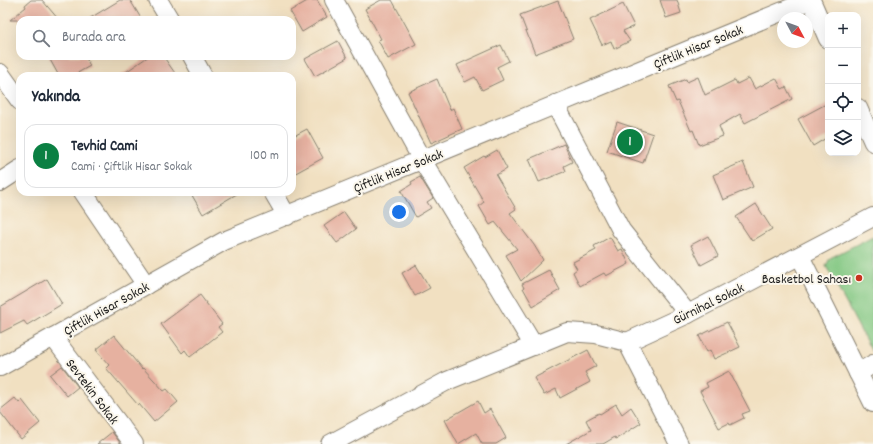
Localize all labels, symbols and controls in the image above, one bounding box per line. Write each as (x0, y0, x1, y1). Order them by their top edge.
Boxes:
north arrow (777, 12, 813, 48)
map controls (825, 12, 861, 156)
button: + (825, 12, 861, 48)
search box (16, 16, 296, 60)
street label: Çiftlik Hisar Sokak (651, 21, 747, 75)
icon: search (30, 27, 52, 49)
text: Burada ara (62, 27, 125, 49)
button: − (825, 48, 861, 84)
button: locate (825, 84, 861, 120)
text: Yakında (32, 86, 80, 110)
button: layers (825, 120, 861, 156)
pin: 1 (617, 127, 643, 157)
text: Tevhid Cami (71, 136, 137, 158)
street label: Çiftlik Hisar Sokak (351, 145, 447, 199)
text: 1 (45, 147, 47, 166)
text: 100 m (250, 147, 279, 166)
text: Cami · Çiftlik Hisar Sokak (71, 158, 192, 177)
your location (389, 202, 409, 222)
place label: Basketbol Sahası (762, 270, 851, 290)
marker: Basketbol Sahası (854, 273, 864, 283)
street label: Çiftlik Hisar Sokak (61, 278, 154, 342)
street label: Gürnihal Sokak (670, 279, 748, 331)
street label: Sevtekin Sokak (60, 355, 123, 430)

